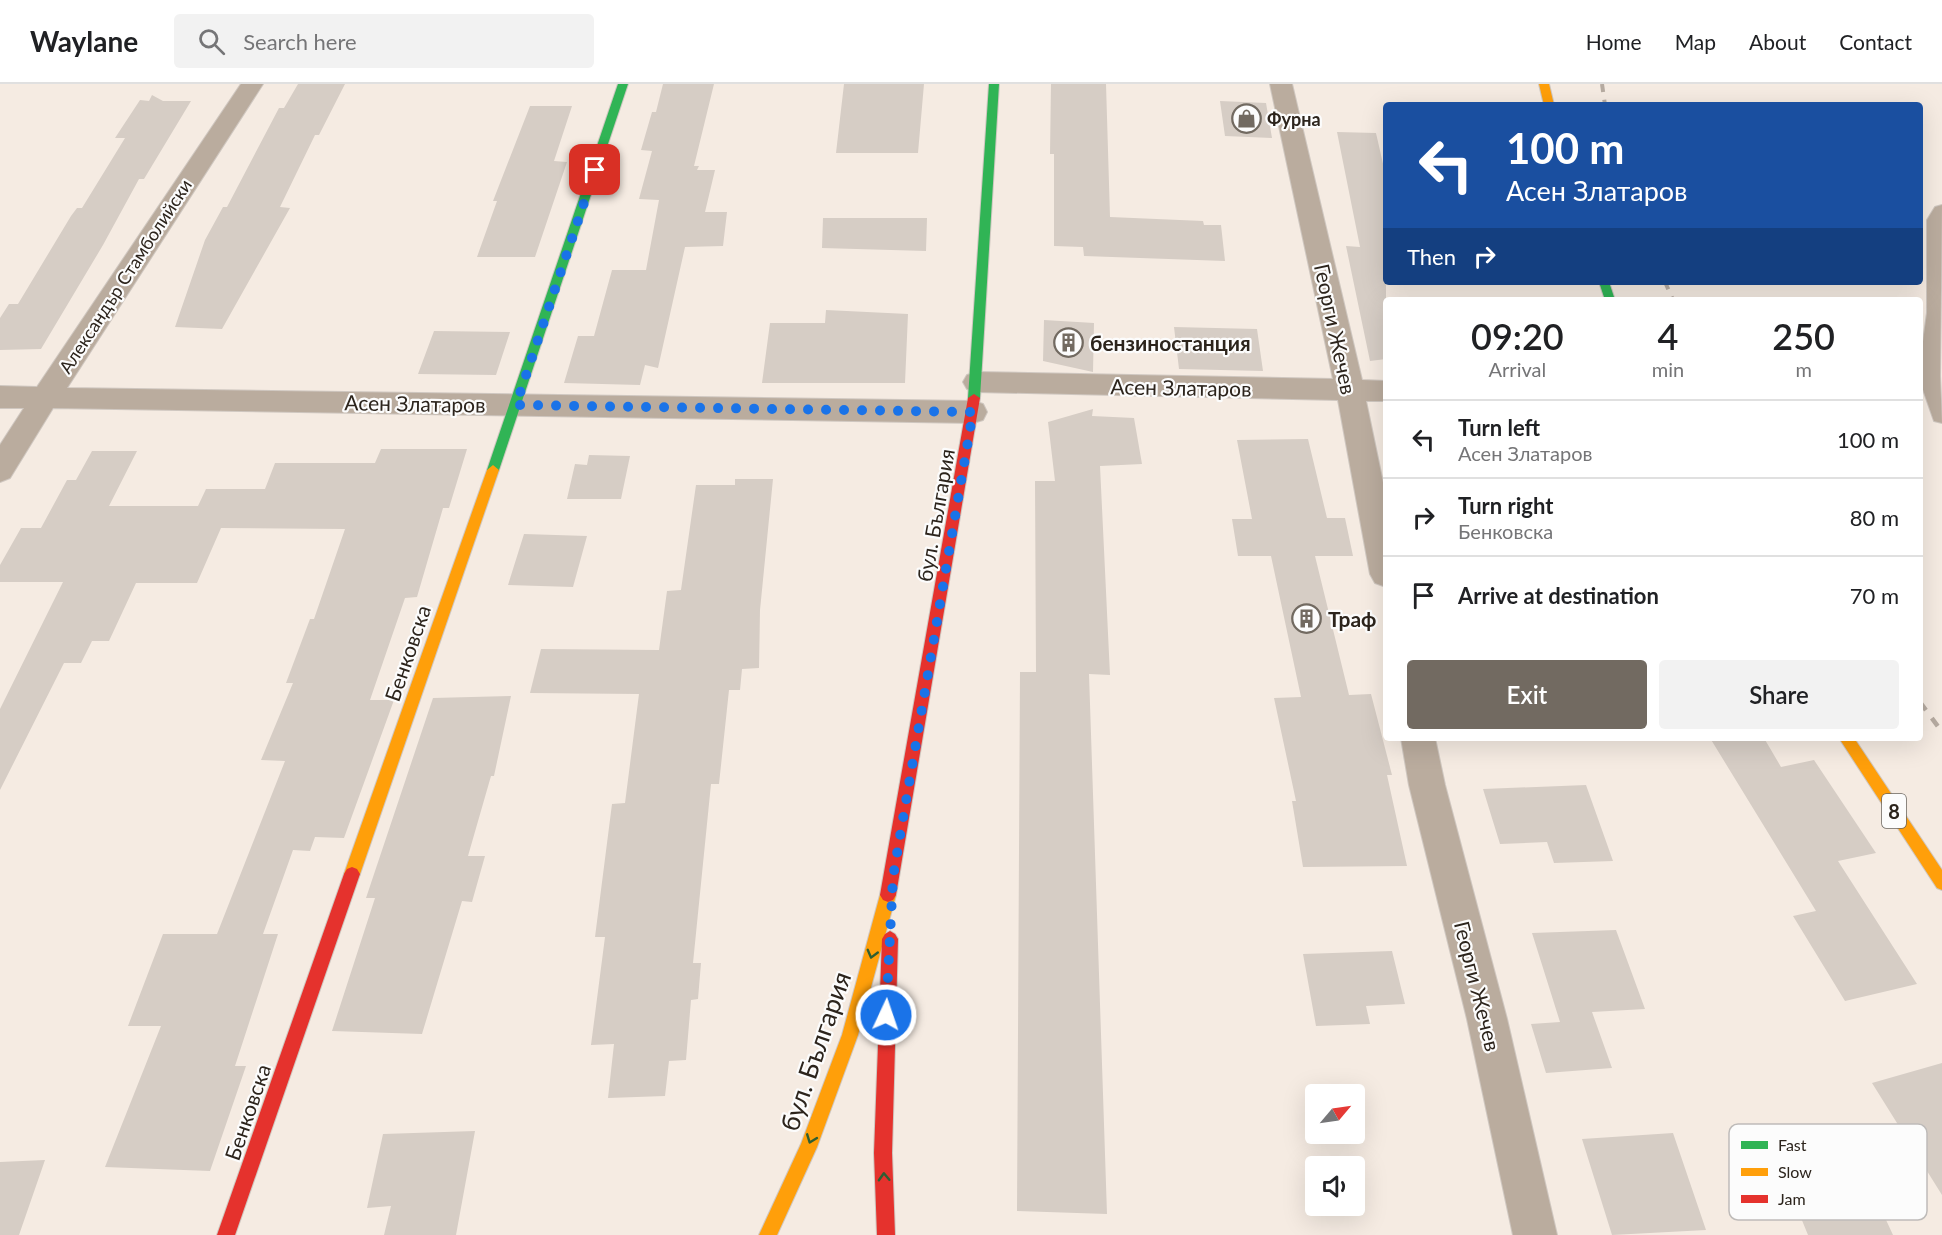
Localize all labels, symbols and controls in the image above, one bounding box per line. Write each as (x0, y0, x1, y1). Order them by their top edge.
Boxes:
search box (174, 14, 594, 68)
text: Waylane (30, 24, 138, 58)
icon: search (195, 25, 228, 58)
text: Search here (243, 28, 357, 55)
text: Home (1586, 29, 1642, 54)
text: Map (1675, 29, 1716, 54)
text: About (1749, 29, 1806, 54)
text: Contact (1839, 29, 1912, 54)
shop icon: Фурна (1230, 103, 1262, 135)
place label: Фурна (1267, 108, 1321, 130)
text: 100 m (1506, 123, 1624, 173)
icon: left (1407, 126, 1485, 204)
pin (569, 144, 620, 195)
icon: arrive (578, 153, 611, 186)
text: Асен Златаров (1506, 174, 1688, 207)
street label: Александър Стамболийски (54, 175, 196, 377)
icon: right (1468, 240, 1501, 273)
text: Then (1407, 243, 1456, 270)
street label: Георги Жечев (1310, 261, 1362, 397)
text: 09:20 (1471, 314, 1564, 358)
text: 4 (1658, 314, 1678, 358)
text: 250 (1772, 314, 1835, 358)
building icon: бензиностанция (1053, 326, 1085, 358)
place label: бензиностанция (1090, 330, 1251, 355)
text: Arrival (1489, 357, 1546, 381)
text: min (1652, 357, 1684, 381)
text: m (1795, 357, 1812, 381)
street label: Асен Златаров (1110, 373, 1252, 401)
street label: Асен Златаров (344, 389, 486, 417)
text: Turn left (1458, 414, 1540, 441)
icon: left (1407, 423, 1440, 456)
text: 100 m (1837, 426, 1899, 453)
text: Асен Златаров (1458, 441, 1592, 465)
street label: бул. България (911, 447, 959, 583)
text: Turn right (1458, 492, 1553, 519)
icon: right (1407, 501, 1440, 534)
text: 80 m (1850, 504, 1899, 531)
text: Бенковска (1458, 519, 1553, 543)
icon: arrive (1407, 579, 1440, 612)
text: Arrive at destination (1458, 582, 1659, 609)
text: 70 m (1850, 582, 1899, 609)
street label: Бенковска (379, 602, 435, 704)
building icon: Траф (1291, 602, 1323, 634)
place label: Траф (1328, 606, 1376, 631)
button: Exit (1407, 660, 1647, 729)
button: Share (1659, 660, 1899, 729)
road number: 8 (1882, 794, 1906, 828)
street label: Георги Жечев (1450, 918, 1506, 1054)
one-way arrow (867, 948, 879, 959)
street label: бул. България (773, 967, 857, 1135)
position arrow (854, 983, 918, 1047)
street label: Бенковска (219, 1061, 275, 1163)
north arrow (1305, 1084, 1365, 1144)
map controls (1305, 1084, 1365, 1216)
legend (1729, 1124, 1927, 1220)
one-way arrow (806, 1133, 818, 1144)
text: Fast (1778, 1135, 1807, 1154)
button: sound (1305, 1156, 1365, 1216)
text: Slow (1778, 1162, 1812, 1181)
one-way arrow (877, 1172, 890, 1181)
text: Jam (1778, 1189, 1806, 1208)

